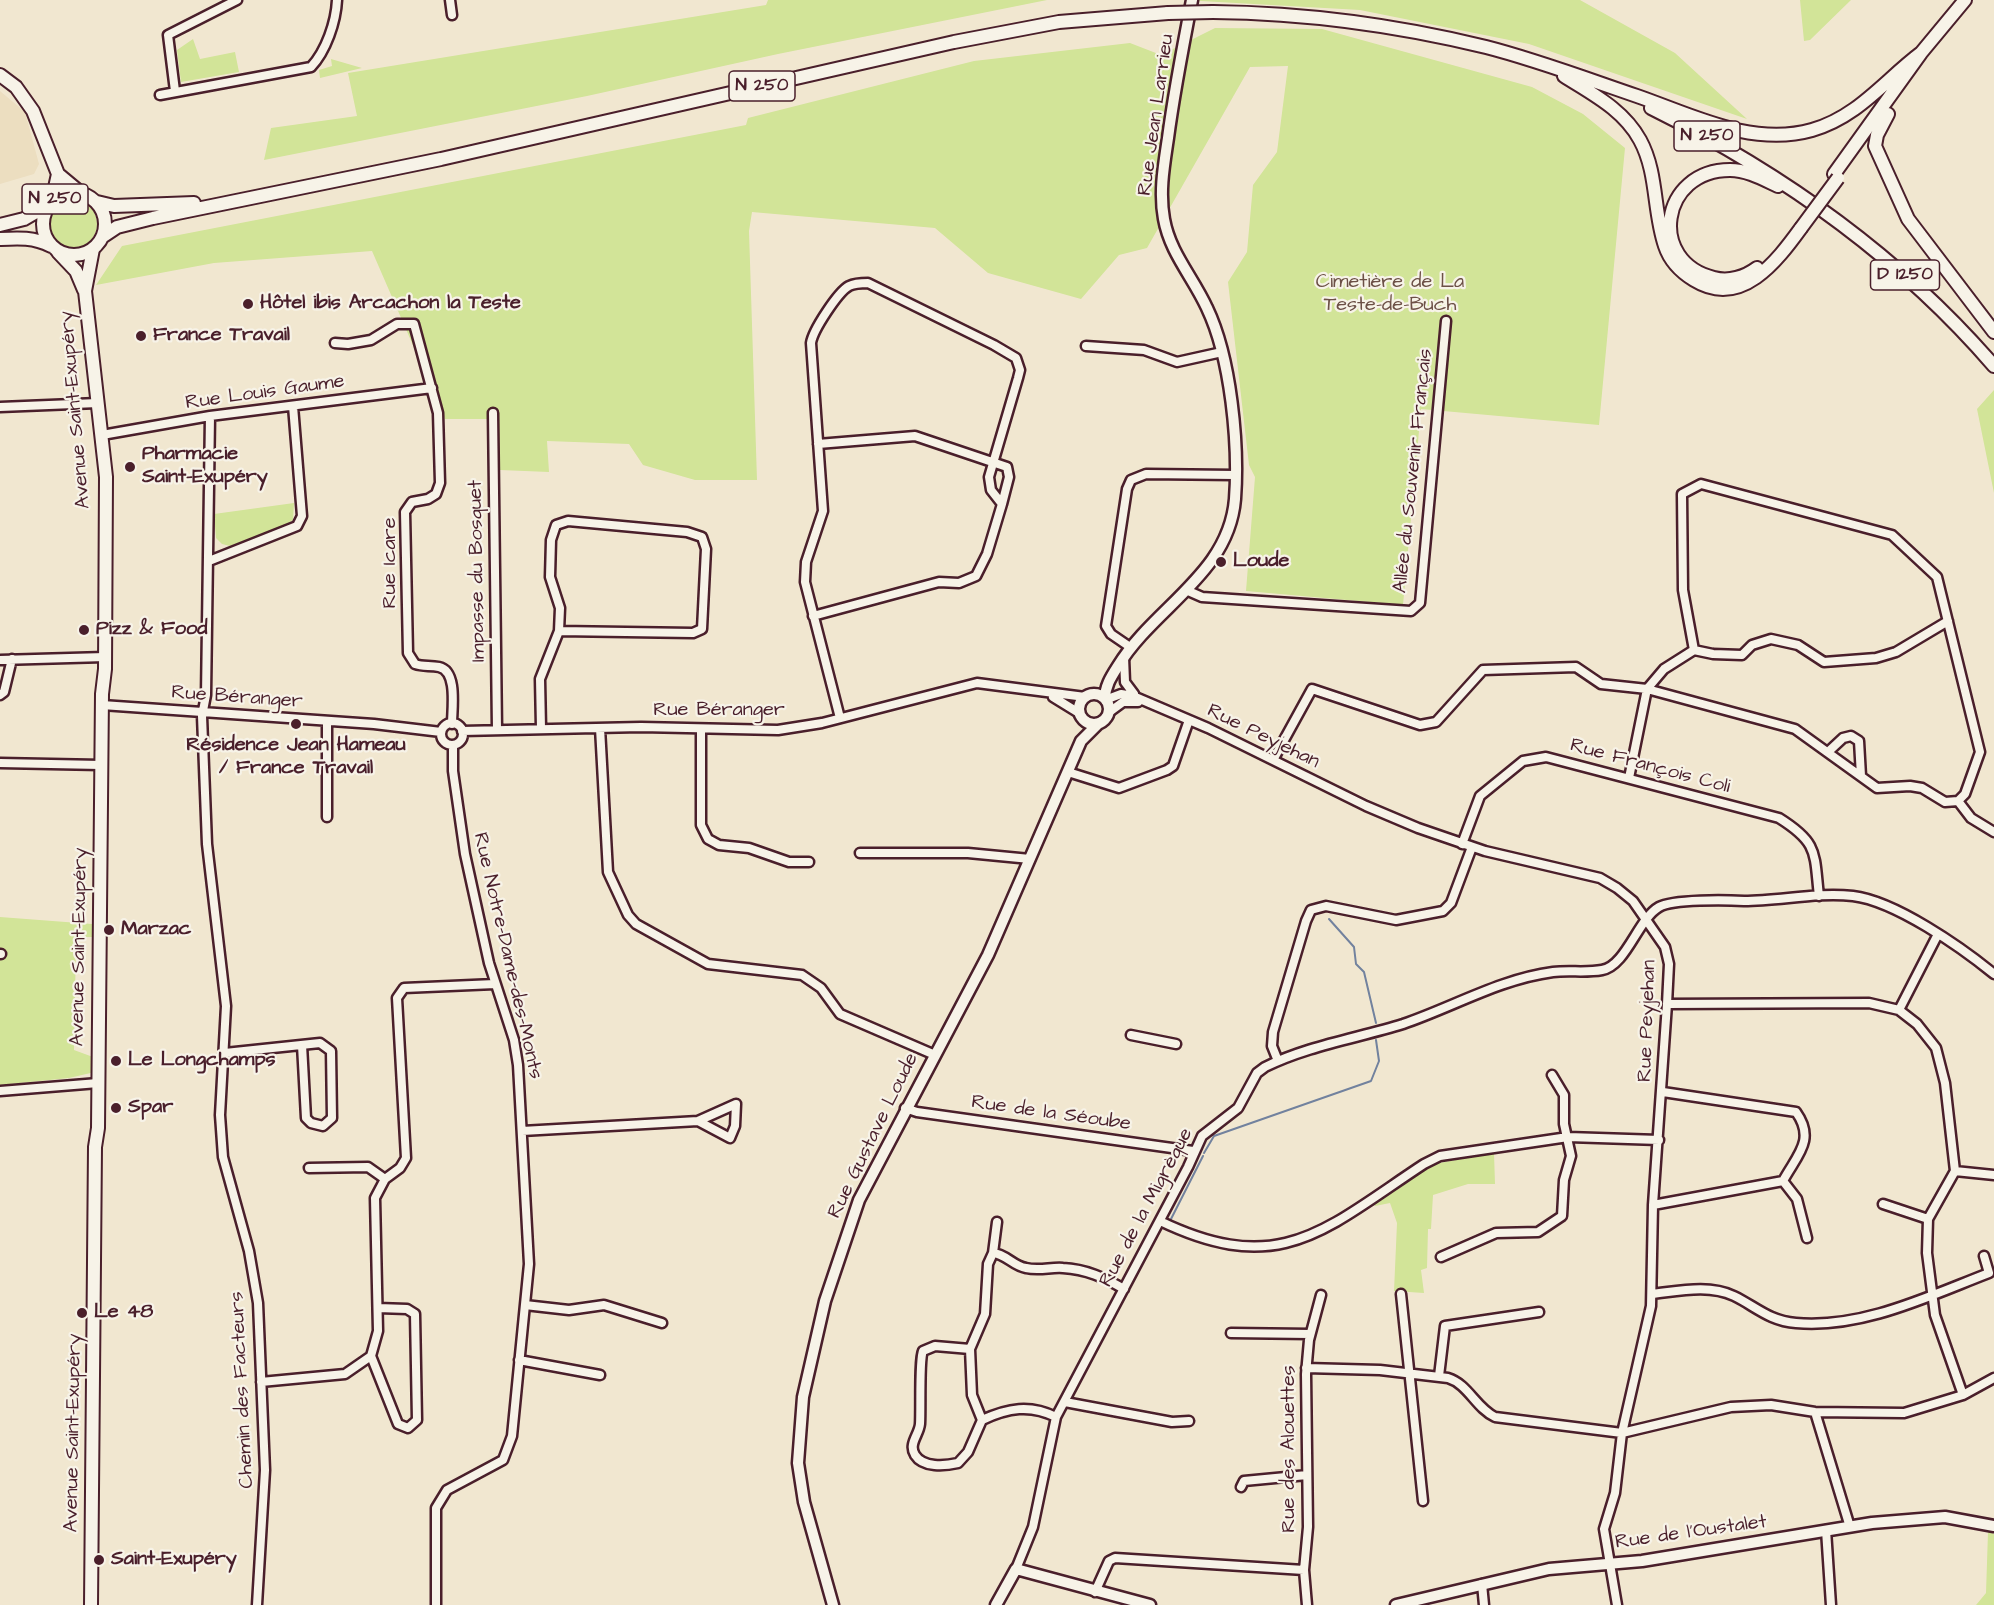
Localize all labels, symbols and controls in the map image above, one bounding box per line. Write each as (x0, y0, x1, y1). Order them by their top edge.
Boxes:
street label: Rue Jean Larrieu (1134, 33, 1180, 197)
road number: N 250 (729, 71, 795, 101)
road number: N 250 (1674, 121, 1740, 151)
road number: N 250 (22, 184, 88, 214)
road number: D 1250 (1870, 260, 1940, 290)
park label: Cimetière de La Teste-de-Buch (1316, 271, 1464, 318)
place label: Hôtel ibis Arcachon la Teste (260, 292, 521, 316)
marker: Hôtel ibis Arcachon la Teste (241, 297, 255, 311)
street label: Avenue Saint-Exupéry (55, 310, 97, 510)
place label: France Travail (153, 324, 290, 348)
marker: France Travail (134, 329, 148, 343)
street label: Allée du Souvenir Français (1389, 348, 1439, 594)
street label: Rue Louis Gaume (184, 370, 346, 416)
place label: Pharmacie Saint-Exupéry (142, 443, 268, 490)
marker: Pharmacie Saint-Exupéry (123, 460, 137, 474)
street label: Impasse du Bosquet (464, 480, 492, 662)
street label: Rue Icare (379, 518, 403, 608)
place label: Loude (1233, 550, 1289, 574)
marker: Loude (1214, 555, 1228, 569)
place label: Pizz & Food (96, 618, 208, 642)
marker: Pizz & Food (77, 623, 91, 637)
street label: Rue Béranger (170, 681, 304, 715)
street label: Rue Béranger (653, 699, 785, 723)
street label: Rue Peyjehan (1203, 699, 1323, 775)
marker: Résidence Jean Hameau / France Travail (289, 717, 303, 731)
place label: Résidence Jean Hameau / France Travail (186, 734, 406, 781)
street label: Rue François Coli (1567, 734, 1733, 800)
street label: Rue Notre-Dame-des-Monts (467, 830, 547, 1082)
street label: Avenue Saint-Exupéry (66, 847, 94, 1047)
place label: Marzac (121, 918, 191, 942)
marker: Marzac (102, 923, 116, 937)
street label: Rue Peyjehan (1634, 959, 1662, 1083)
place label: Le Longchamps (128, 1049, 276, 1073)
street label: Rue Gustave Loude (824, 1049, 924, 1223)
marker: Le Longchamps (109, 1054, 123, 1068)
street label: Rue de la Séoube (970, 1091, 1132, 1137)
place label: Spar (128, 1096, 173, 1120)
marker: Spar (109, 1101, 123, 1115)
street label: Rue de la Migrèque (1095, 1124, 1199, 1292)
street label: Chemin des Facteurs (226, 1291, 260, 1489)
place label: Le 48 (94, 1301, 153, 1325)
marker: Le 48 (75, 1306, 89, 1320)
street label: Avenue Saint-Exupéry (60, 1333, 88, 1533)
street label: Rue des Alouettes (1278, 1365, 1302, 1533)
street label: Rue de l'Oustalet (1614, 1510, 1768, 1556)
place label: Saint-Exupéry (111, 1548, 237, 1572)
marker: Saint-Exupéry (92, 1553, 106, 1567)

